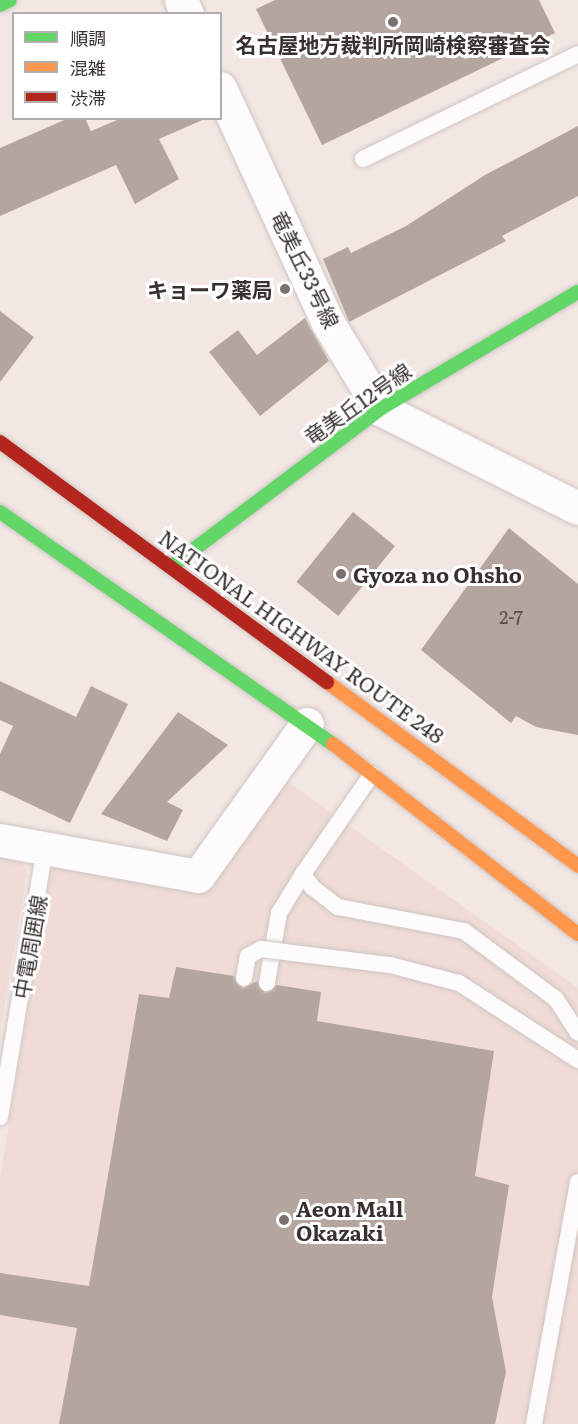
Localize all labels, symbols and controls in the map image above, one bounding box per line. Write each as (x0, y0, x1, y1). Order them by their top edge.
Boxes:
legend (12, 12, 222, 120)
marker: 名古屋地方裁判所岡崎検察審査会 (386, 15, 400, 29)
text: 順調 (70, 24, 106, 51)
place label: 名古屋地方裁判所岡崎検察審査会 (236, 31, 550, 57)
text: 混雑 (70, 54, 106, 81)
text: 渋滞 (70, 84, 106, 111)
street label: 竜美丘33号線 (267, 206, 345, 332)
place label: キョーワ薬局 (147, 276, 273, 302)
marker: キョーワ薬局 (278, 282, 292, 296)
street label: 竜美丘12号線 (299, 357, 415, 449)
street label: NATIONAL HIGHWAY ROUTE 248 (155, 524, 449, 748)
place label: Gyoza no Ohsho (353, 561, 522, 587)
marker: Gyoza no Ohsho (334, 567, 348, 581)
house number: 2-7 (499, 606, 523, 628)
street label: 中電周囲線 (7, 893, 51, 1001)
place label: Aeon Mall Okazaki (296, 1195, 403, 1245)
marker: Aeon Mall Okazaki (277, 1213, 291, 1227)

